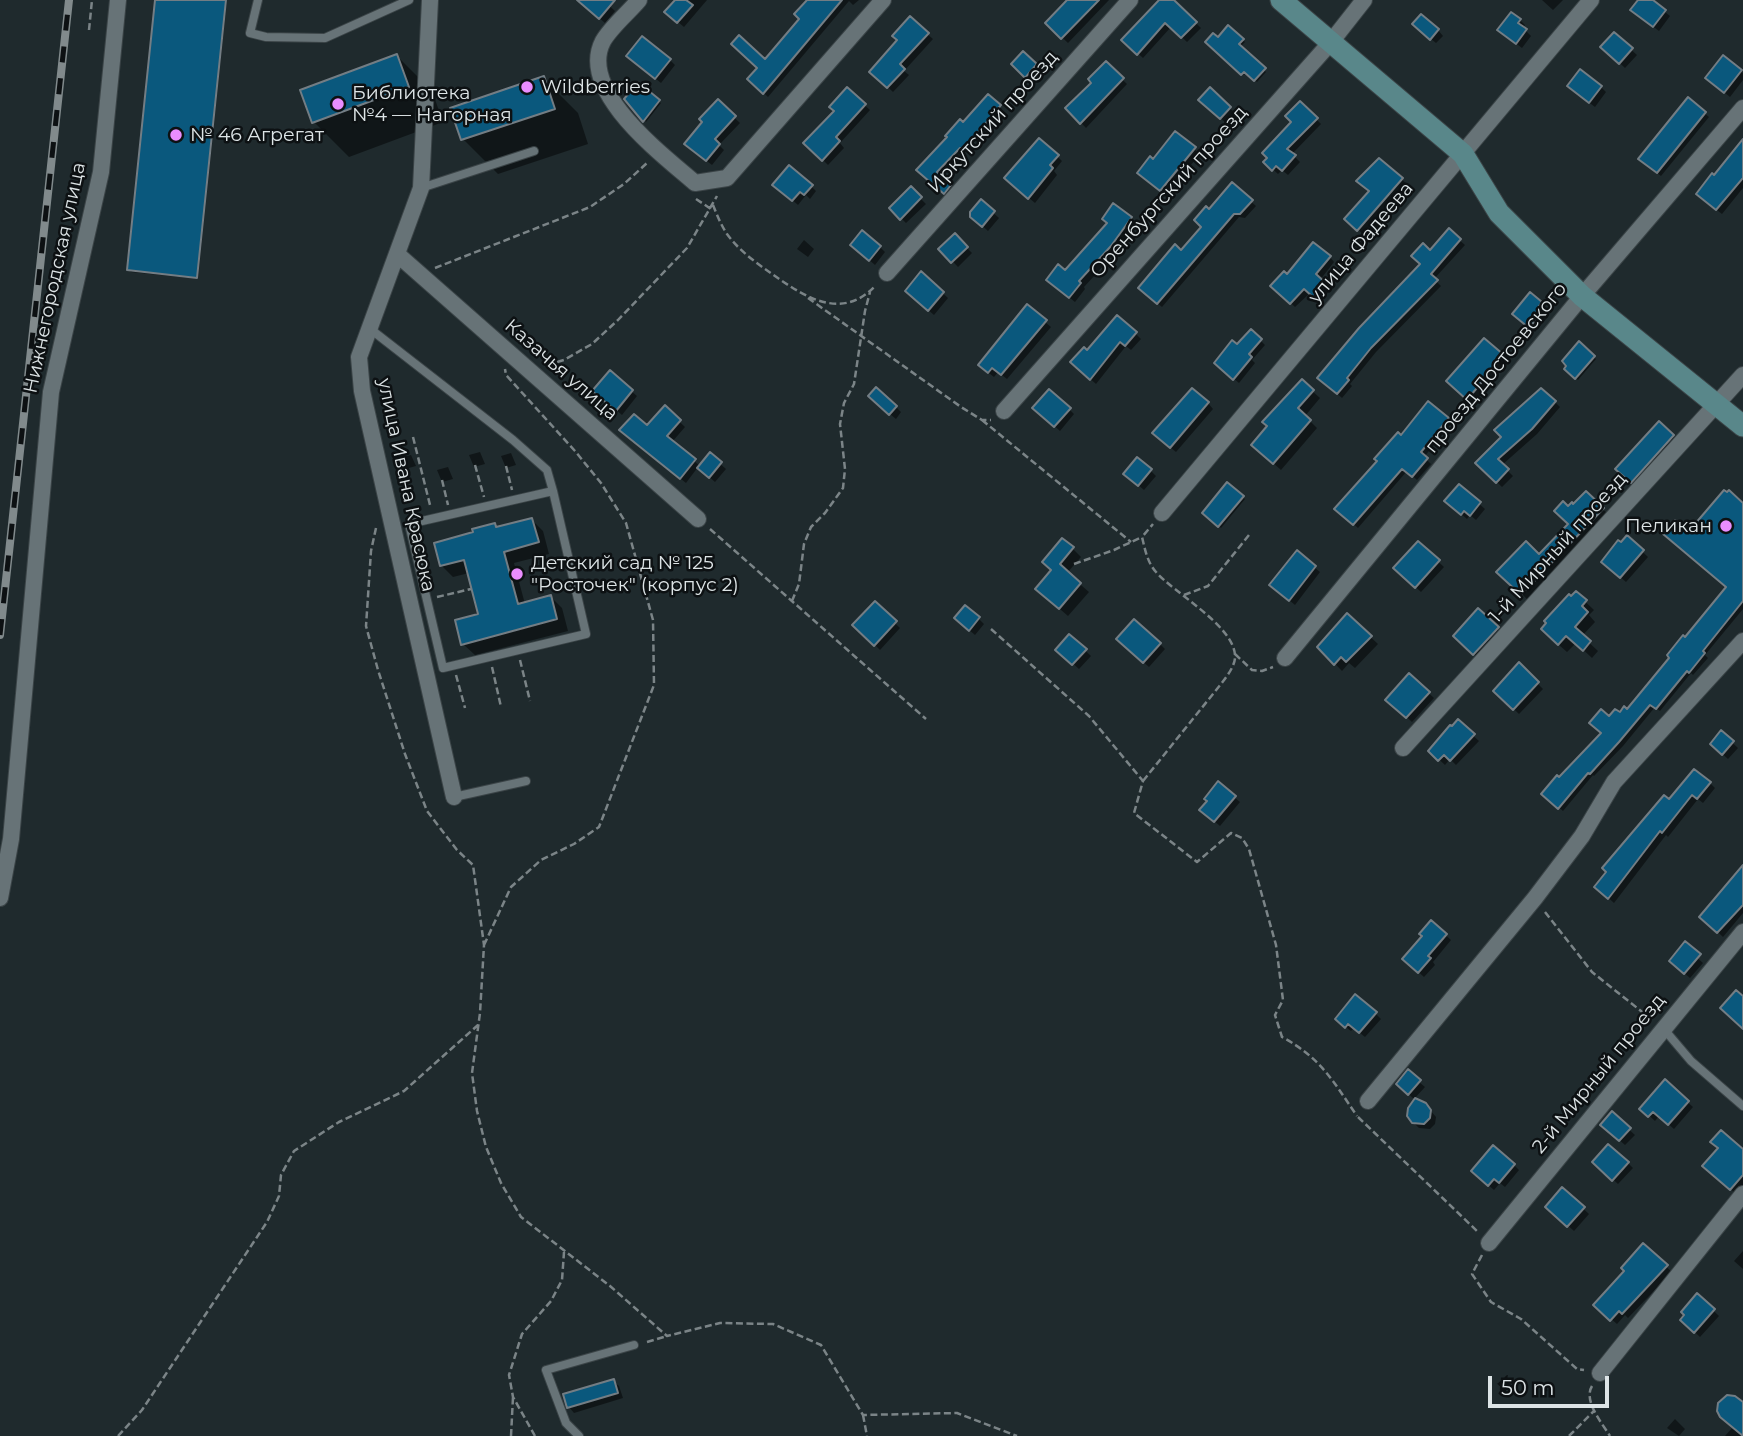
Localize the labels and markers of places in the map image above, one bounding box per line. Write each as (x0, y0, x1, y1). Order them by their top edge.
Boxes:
place label: Wildberries (541, 76, 650, 98)
marker: Wildberries (519, 79, 535, 95)
place label: Библиотека №4 — Нагорная (352, 82, 512, 126)
marker: Библиотека №4 — Нагорная (330, 96, 346, 112)
place label: № 46 Агрегат (190, 124, 324, 146)
marker: № 46 Агрегат (168, 127, 184, 143)
place label: Пеликан (1625, 515, 1712, 537)
marker: Пеликан (1718, 518, 1734, 534)
place label: Детский сад № 125 "Росточек" (корпус 2) (531, 552, 739, 596)
marker: Детский сад № 125 "Росточек" (корпус 2) (509, 566, 525, 582)

